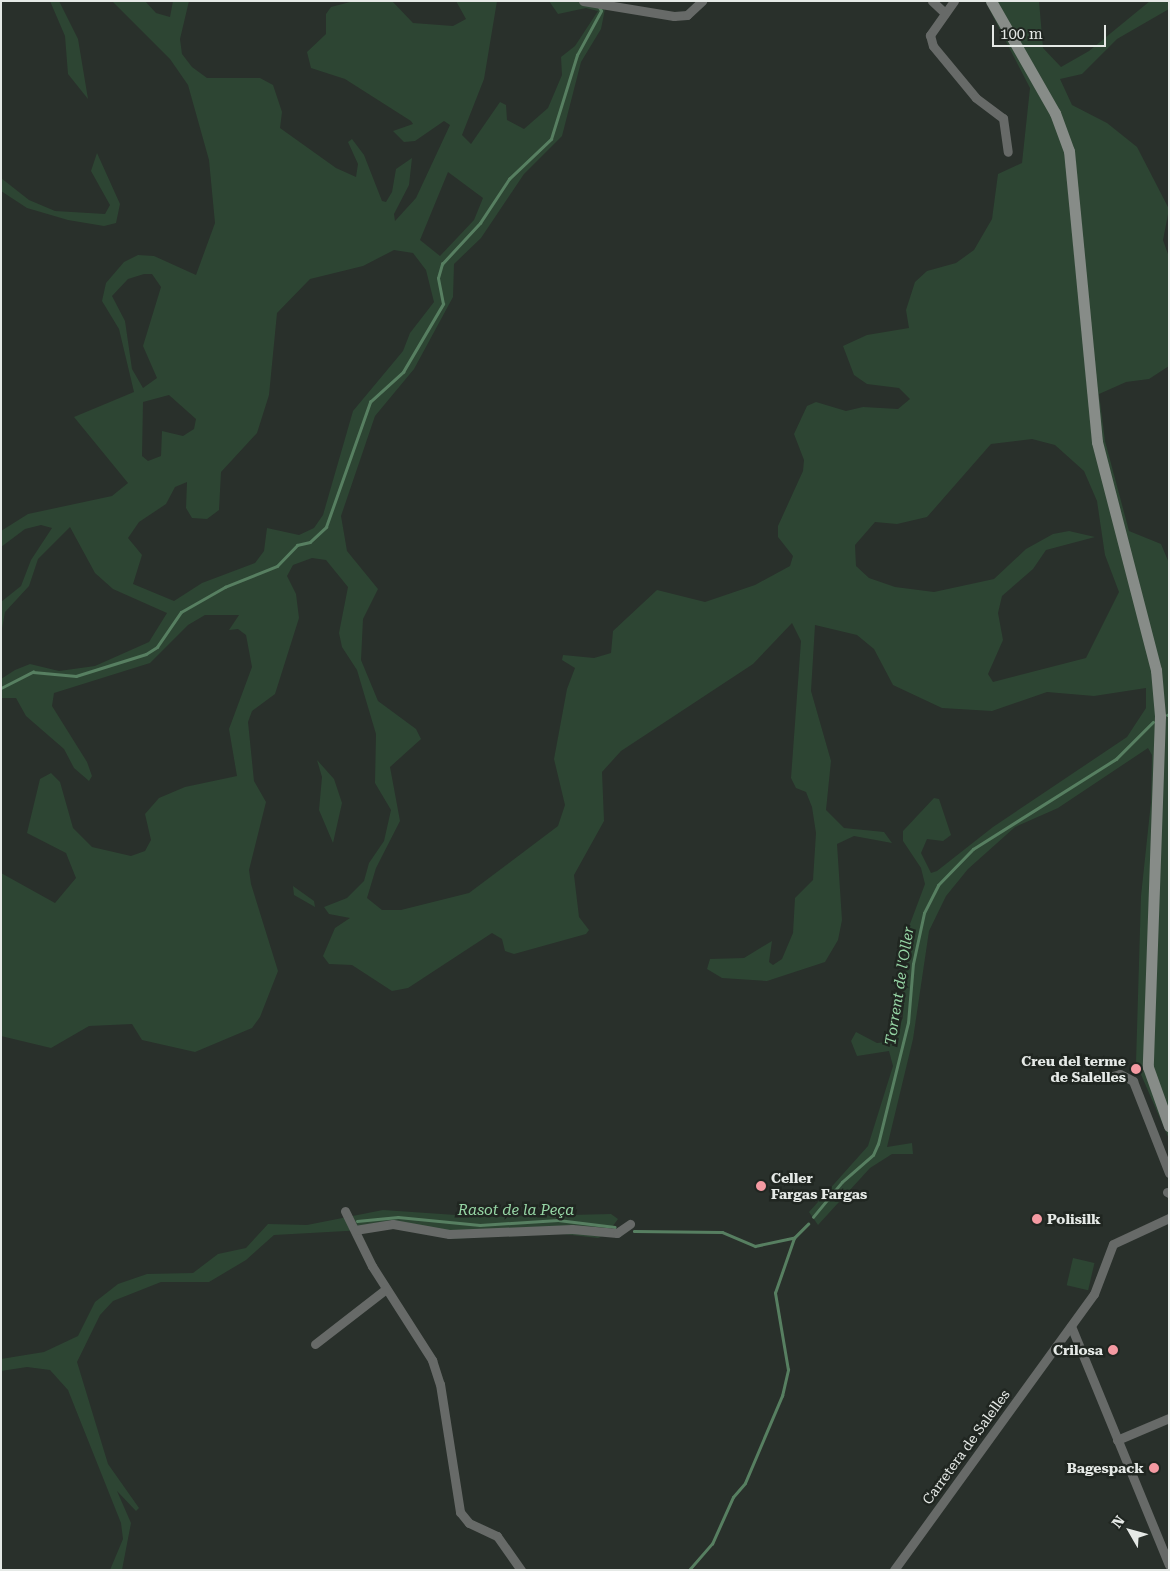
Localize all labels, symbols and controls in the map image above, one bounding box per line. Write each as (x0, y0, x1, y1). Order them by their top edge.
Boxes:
scale bar (995, 15, 1109, 47)
text: 100 m (1000, 25, 1043, 43)
water label: Torrent de l'Oller (882, 925, 918, 1047)
place label: Creu del terme de Salelles (1021, 1053, 1126, 1086)
marker: Creu del terme de Salelles (1130, 1063, 1142, 1075)
place label: Celler Fargas Fargas (771, 1170, 867, 1202)
marker: Celler Fargas Fargas (755, 1180, 767, 1192)
water label: Rasot de la Peça (458, 1202, 574, 1220)
place label: Polisilk (1047, 1211, 1101, 1227)
marker: Polisilk (1031, 1213, 1043, 1225)
place label: Crilosa (1053, 1342, 1103, 1358)
marker: Crilosa (1107, 1344, 1119, 1356)
street label: Carretera de Salelles (919, 1386, 1013, 1508)
place label: Bagespack (1067, 1460, 1144, 1476)
marker: Bagespack (1148, 1462, 1160, 1474)
north arrow (1105, 1506, 1155, 1556)
text: N (1109, 1513, 1128, 1531)

